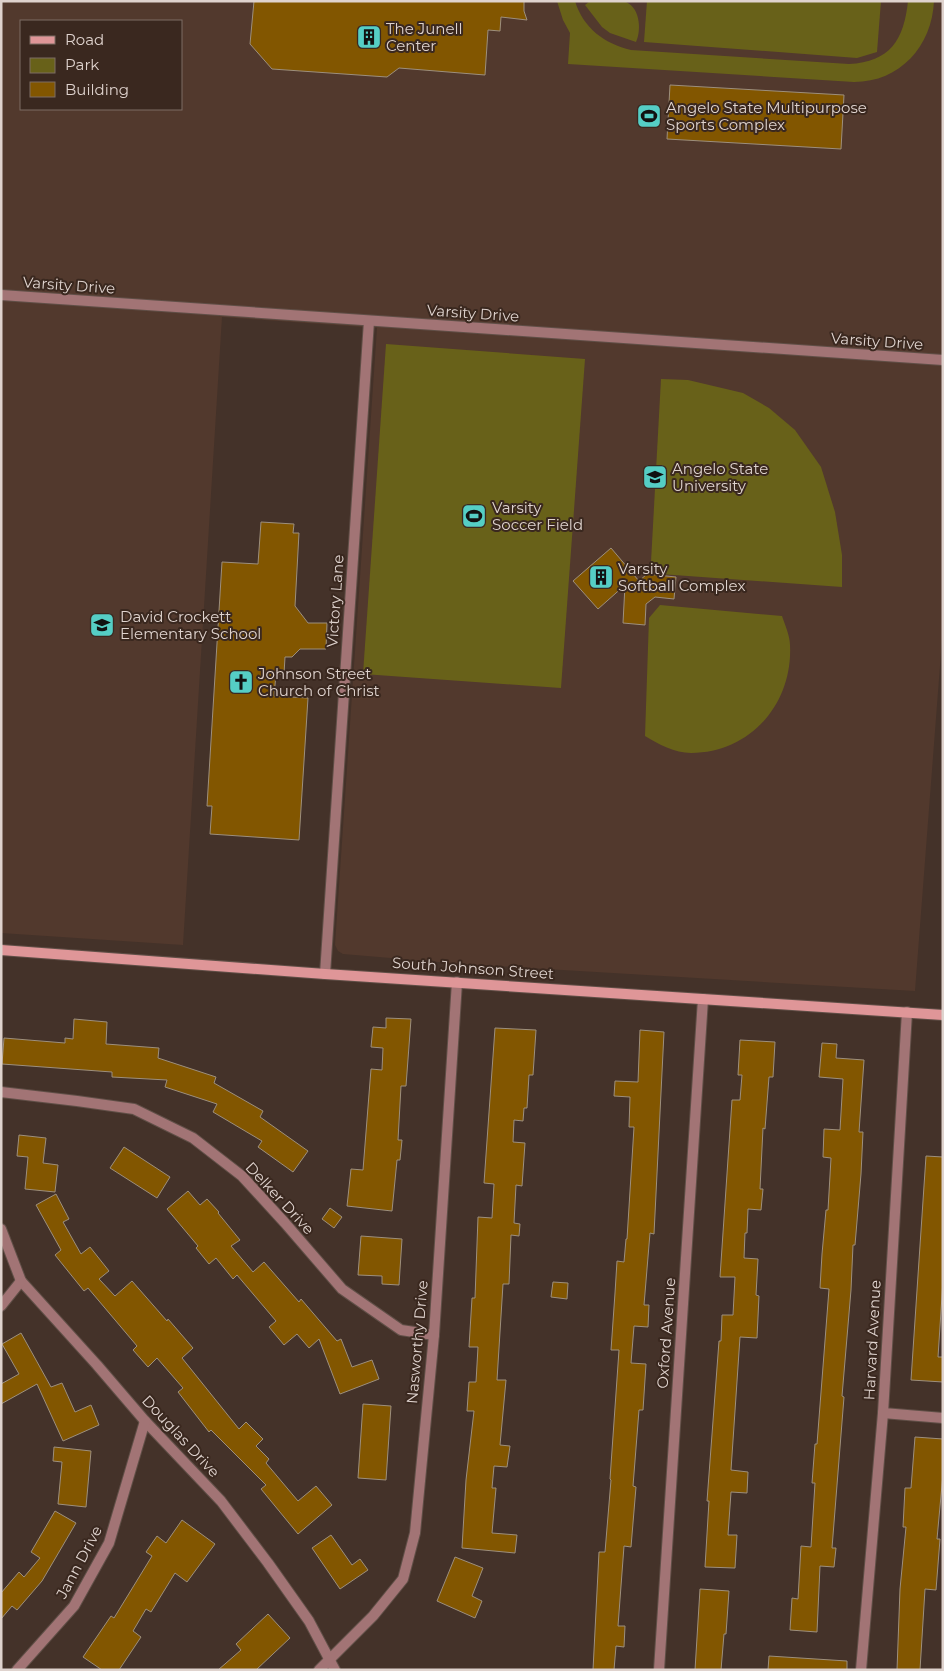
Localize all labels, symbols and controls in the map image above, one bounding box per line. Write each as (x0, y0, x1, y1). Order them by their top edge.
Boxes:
place label: The Junell Center (386, 19, 463, 55)
legend (20, 20, 182, 110)
building icon: The Junell Center (356, 24, 382, 50)
text: Road (65, 30, 104, 49)
text: Park (65, 55, 99, 74)
text: Building (65, 80, 129, 99)
place label: Angelo State Multipurpose Sports Complex (666, 98, 867, 134)
sports icon: Angelo State Multipurpose Sports Complex (636, 103, 662, 129)
street label: Varsity Drive (22, 272, 116, 298)
street label: Varsity Drive (426, 300, 520, 326)
street label: Varsity Drive (830, 328, 924, 354)
place label: Angelo State University (672, 459, 768, 495)
school or university icon: Angelo State University (642, 464, 668, 490)
place label: Varsity Soccer Field (492, 498, 583, 534)
sports icon: Varsity Soccer Field (461, 503, 487, 529)
street label: Victory Lane (322, 554, 348, 648)
place label: Varsity Softball Complex (618, 559, 745, 595)
building icon: Varsity Softball Complex (588, 564, 614, 590)
place label: David Crockett Elementary School (120, 607, 261, 643)
school or university icon: David Crockett Elementary School (89, 612, 115, 638)
place label: Johnson Street Church of Christ (257, 664, 380, 700)
church icon: Johnson Street Church of Christ (228, 669, 254, 695)
street label: South Johnson Street (391, 953, 555, 983)
street label: Delker Drive (242, 1158, 318, 1238)
street label: Oxford Avenue (653, 1277, 679, 1389)
street label: Nasworthy Drive (402, 1279, 432, 1405)
street label: Harvard Avenue (859, 1279, 885, 1401)
street label: Douglas Drive (138, 1391, 224, 1481)
street label: Jann Drive (51, 1522, 106, 1603)

